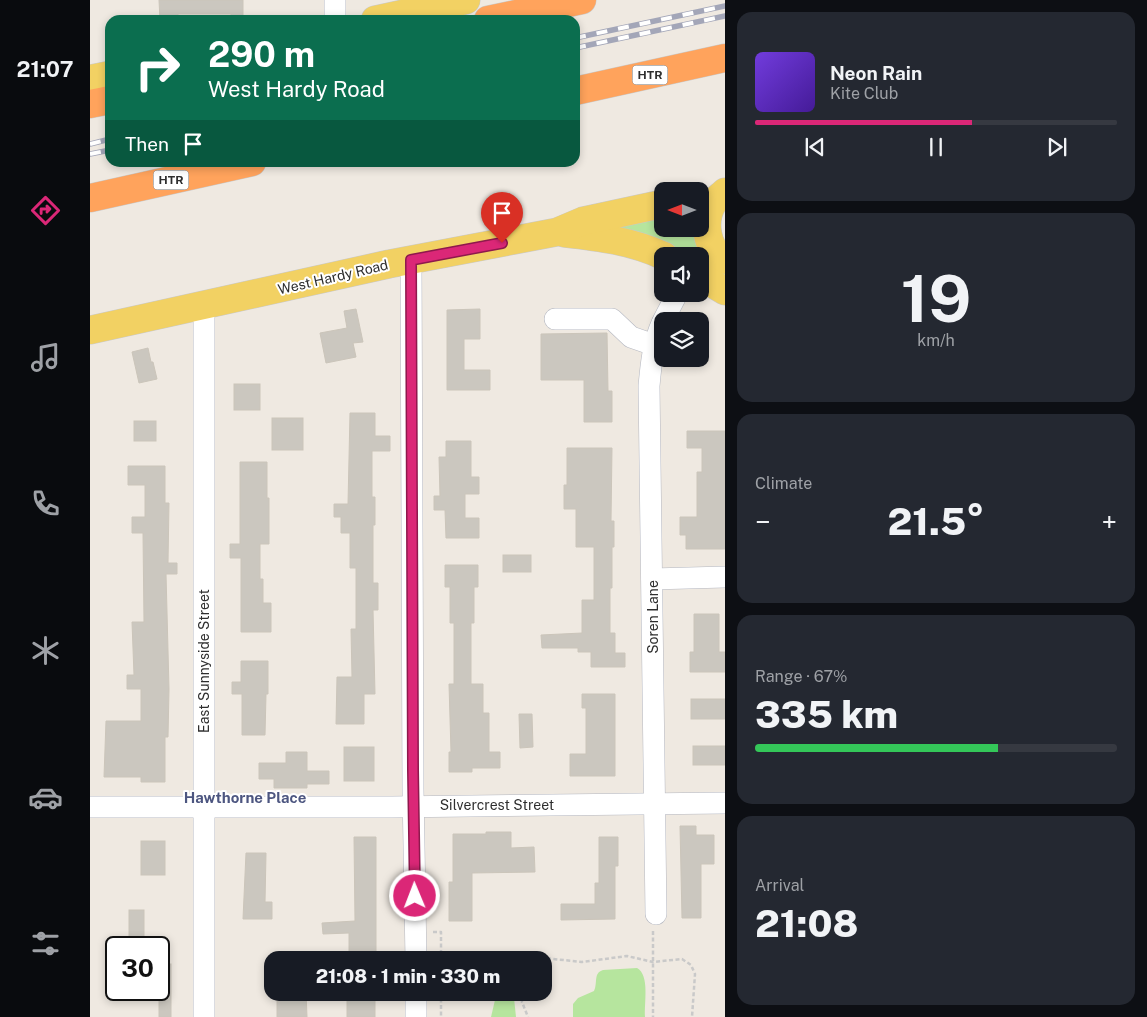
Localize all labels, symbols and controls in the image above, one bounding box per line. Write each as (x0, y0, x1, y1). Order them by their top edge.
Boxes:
text: 290 m (208, 34, 315, 75)
icon: right (125, 35, 190, 100)
text: 21:07 (17, 56, 73, 82)
text: Neon Rain (830, 62, 922, 84)
road number: HTR (632, 66, 668, 84)
text: West Hardy Road (208, 76, 385, 102)
text: Kite Club (830, 84, 898, 103)
icon: arrive (179, 130, 207, 158)
text: Then (125, 133, 169, 155)
icon: previous (801, 133, 829, 161)
icon: pause (922, 133, 950, 161)
icon: next (1043, 133, 1071, 161)
road number: HTR (154, 170, 188, 190)
north arrow (654, 182, 709, 238)
map controls (654, 182, 709, 367)
pin (481, 192, 523, 243)
icon: directions (28, 193, 63, 228)
icon: arrive (488, 199, 516, 227)
button: sound (654, 247, 709, 302)
street label: West Hardy Road (276, 257, 390, 297)
text: 19 (901, 260, 971, 337)
button: layers (654, 312, 709, 367)
text: km/h (917, 331, 955, 350)
icon: music (28, 340, 63, 375)
text: Climate (755, 474, 812, 493)
icon: phone (28, 486, 63, 521)
text: 21.5° (888, 499, 984, 544)
text: − (755, 505, 771, 538)
text: + (1101, 505, 1117, 538)
street label: Soren Lane (645, 580, 661, 654)
street label: East Sunnyside Street (196, 589, 212, 733)
icon: climate (28, 633, 63, 668)
text: Range · 67% (755, 667, 847, 686)
text: 335 km (755, 692, 898, 737)
icon: car (28, 780, 63, 815)
district label: Hawthorne Place (184, 789, 306, 806)
street label: Silvercrest Street (440, 797, 554, 813)
position arrow (388, 869, 440, 921)
text: Arrival (755, 876, 804, 895)
text: 21:08 (755, 901, 858, 946)
icon: filters (28, 926, 63, 961)
speed limit sign: 30 (105, 936, 170, 1001)
text: 21:08 · 1 min · 330 m (316, 965, 500, 987)

